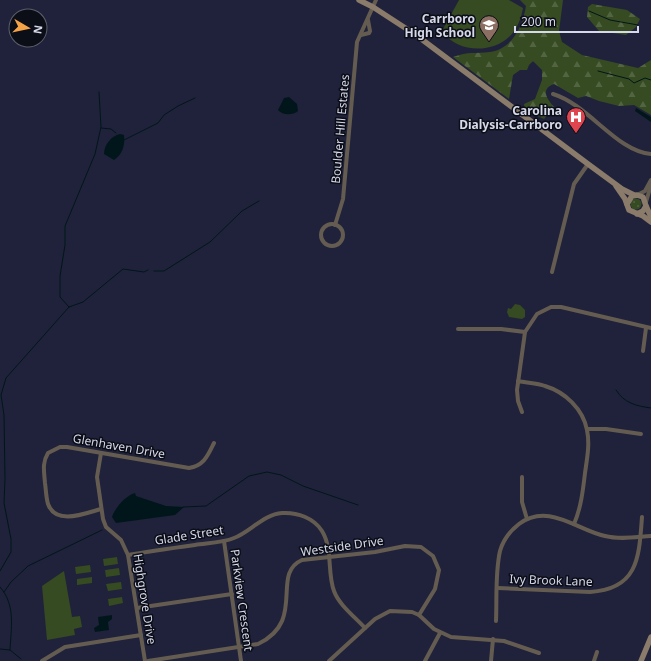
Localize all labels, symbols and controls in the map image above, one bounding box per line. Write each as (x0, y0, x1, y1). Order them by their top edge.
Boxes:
north arrow (8, 8, 48, 48)
scale bar (515, 8, 638, 34)
place label: Carrboro High School (405, 10, 475, 41)
text: 200 m (521, 13, 556, 30)
school or university icon: Carrboro High School (478, 14, 500, 42)
text: N (30, 24, 46, 35)
street label: Boulder Hill Estates (327, 74, 353, 184)
place label: Carolina Dialysis-Carrboro (459, 102, 562, 133)
hospital icon: Carolina Dialysis-Carrboro (565, 106, 587, 134)
street label: Glenhaven Drive (72, 430, 167, 463)
street label: Glade Street (153, 521, 225, 549)
street label: Westside Drive (299, 532, 385, 560)
street label: Parkview Crescent (226, 548, 258, 653)
street label: Highgrove Drive (129, 552, 161, 646)
street label: Ivy Brook Lane (509, 570, 593, 590)

